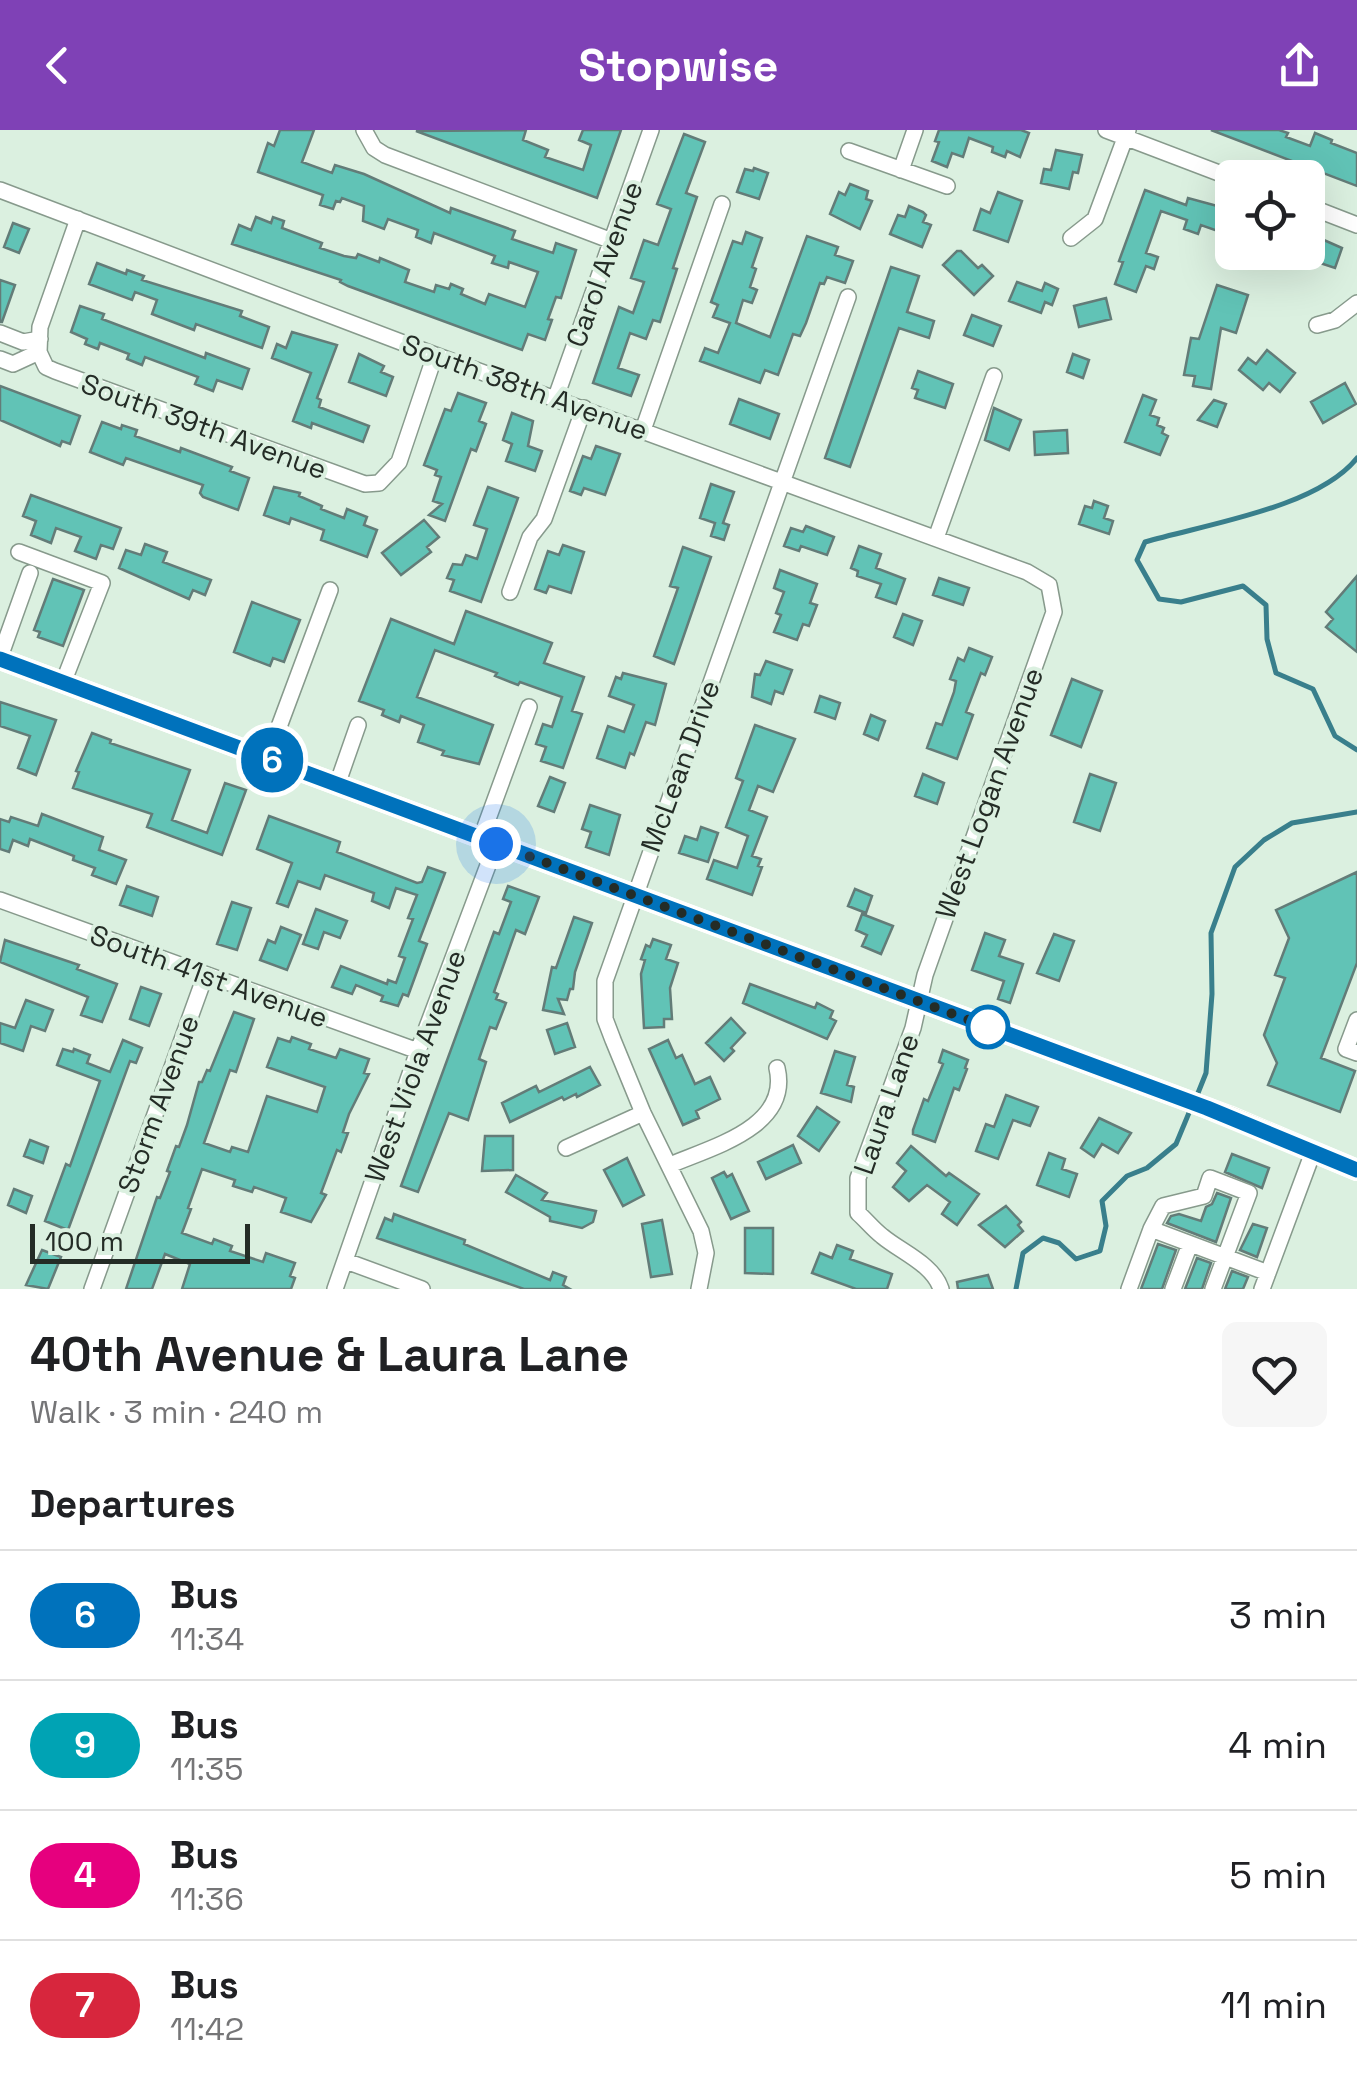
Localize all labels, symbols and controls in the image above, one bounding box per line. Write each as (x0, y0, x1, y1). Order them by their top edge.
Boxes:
text: Stopwise (579, 37, 778, 94)
icon: back (30, 38, 85, 93)
icon: share (1272, 38, 1327, 93)
map controls (1215, 160, 1325, 270)
button: locate (1215, 160, 1325, 270)
street label: Carol Avenue (557, 176, 651, 352)
street label: South 38th Avenue (397, 326, 653, 448)
street label: South 39th Avenue (76, 365, 332, 487)
street label: West Logan Avenue (927, 662, 1051, 924)
street label: McLean Drive (632, 675, 728, 857)
line badge: 6 (240, 728, 304, 792)
text: 6 (261, 738, 283, 782)
your location (471, 819, 521, 869)
street label: South 41st Avenue (85, 916, 333, 1036)
street label: West Viola Avenue (356, 945, 474, 1187)
unlabelled marker (967, 1006, 1009, 1048)
street label: Storm Avenue (109, 1010, 207, 1198)
street label: Laura Lane (845, 1029, 927, 1179)
scale bar (30, 1219, 250, 1264)
text: 100 m (45, 1223, 124, 1259)
button: heart (1222, 1322, 1327, 1427)
text: 40th Avenue & Laura Lane (30, 1324, 629, 1385)
text: Walk · 3 min · 240 m (30, 1392, 323, 1432)
text: Departures (30, 1480, 235, 1528)
text: Bus (170, 1571, 239, 1619)
text: 3 min (1229, 1591, 1327, 1639)
text: 6 (74, 1593, 96, 1637)
text: 11:34 (170, 1619, 244, 1659)
text: Bus (170, 1701, 239, 1749)
text: 4 min (1228, 1721, 1327, 1769)
text: 9 (74, 1723, 96, 1767)
text: 11:35 (170, 1749, 243, 1789)
text: Bus (170, 1831, 239, 1879)
text: 5 min (1229, 1851, 1327, 1899)
text: 4 (74, 1853, 96, 1897)
text: 11:36 (170, 1879, 244, 1919)
text: Bus (170, 1961, 239, 2009)
text: 11 min (1220, 1981, 1327, 2029)
text: 7 (75, 1983, 95, 2027)
text: 11:42 (170, 2009, 244, 2049)

